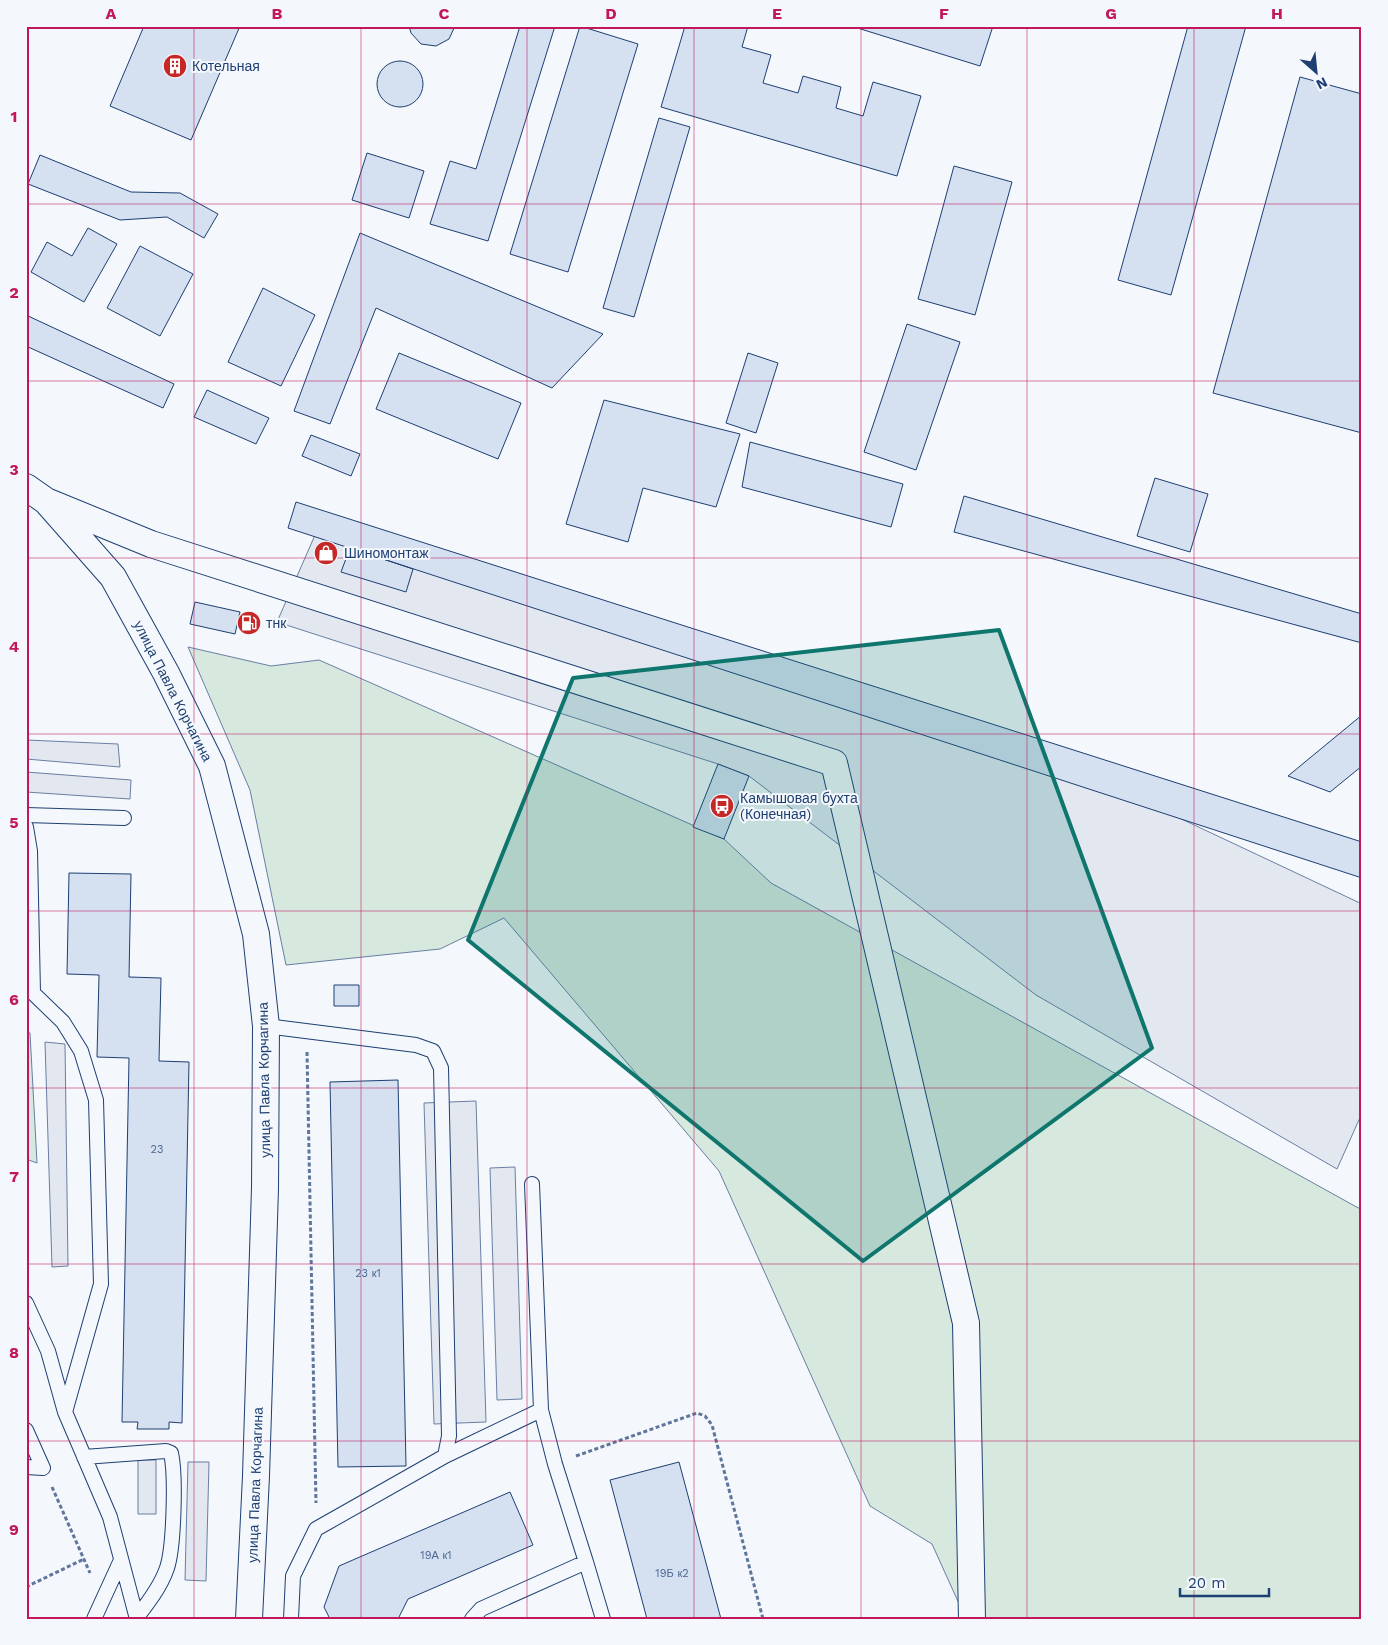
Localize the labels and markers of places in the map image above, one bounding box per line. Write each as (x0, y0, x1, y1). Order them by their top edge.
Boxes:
building icon: Котельная (162, 53, 188, 79)
place label: Котельная (192, 58, 260, 74)
shop icon: Шиномонтаж (313, 540, 339, 566)
place label: Шиномонтаж (344, 545, 429, 561)
fuel station icon: тнк (236, 610, 262, 636)
place label: тнк (266, 615, 287, 631)
place label: Камышовая бухта (Конечная) (740, 790, 858, 822)
bus stop icon: Камышовая бухта (Конечная) (709, 793, 735, 819)

